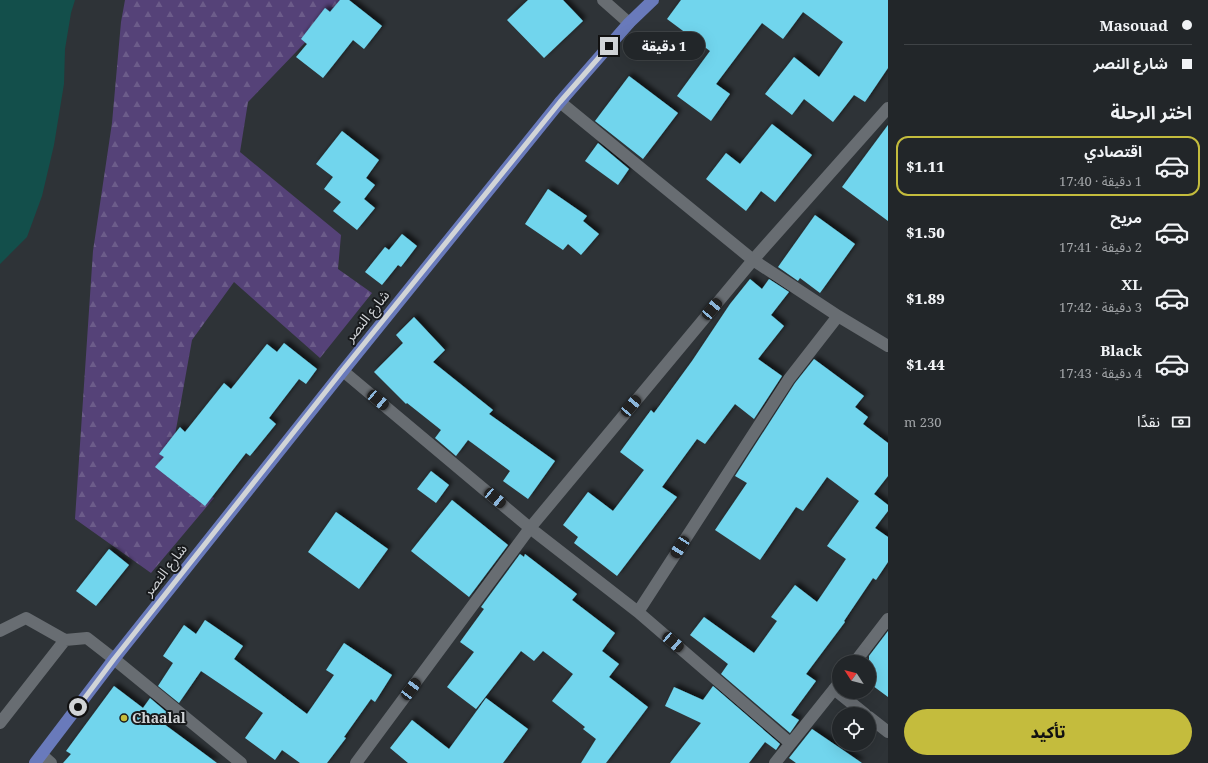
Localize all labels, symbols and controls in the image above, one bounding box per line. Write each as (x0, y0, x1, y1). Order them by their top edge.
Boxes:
text: Masouad (1100, 15, 1168, 35)
callout: 1 دقيقة (623, 32, 705, 60)
route end (600, 37, 618, 55)
text: 1 دقيقة (642, 37, 686, 55)
text: شارع النصر (1094, 53, 1168, 73)
text: اختر الرحلة (1110, 100, 1192, 124)
text: اقتصادي (1084, 141, 1142, 161)
icon: car (1154, 148, 1190, 184)
text: $1.11 (906, 156, 945, 176)
text: 1 دقيقة · 17:40 (1059, 172, 1142, 190)
text: مريح (1110, 207, 1142, 227)
icon: car (1154, 214, 1190, 250)
text: $1.50 (906, 222, 945, 242)
text: 2 دقيقة · 17:41 (1059, 238, 1142, 256)
text: XL (1121, 274, 1142, 294)
icon: car (1154, 280, 1190, 316)
street label: شارع النصر (339, 286, 395, 348)
text: $1.89 (906, 288, 945, 308)
car (700, 296, 724, 322)
text: 3 دقيقة · 17:42 (1059, 298, 1142, 316)
text: Black (1100, 340, 1142, 360)
icon: car (1154, 346, 1190, 382)
text: $1.44 (906, 354, 945, 374)
text: 4 دقيقة · 17:43 (1059, 364, 1142, 382)
car (365, 388, 391, 412)
car (619, 393, 643, 419)
text: نقدًا (1137, 411, 1160, 431)
icon: cash (1170, 411, 1192, 433)
text: 230 m (904, 413, 942, 431)
car (482, 486, 508, 510)
car (668, 534, 692, 560)
street label: شارع النصر (138, 540, 193, 602)
car (660, 630, 686, 654)
north arrow (832, 655, 876, 699)
map controls (832, 655, 876, 751)
car (399, 676, 423, 702)
route start (69, 698, 87, 716)
button: locate (832, 707, 876, 751)
place label: Chaalal (132, 708, 186, 727)
button: تأكيد (904, 709, 1192, 755)
marker: Chaalal (119, 713, 129, 723)

